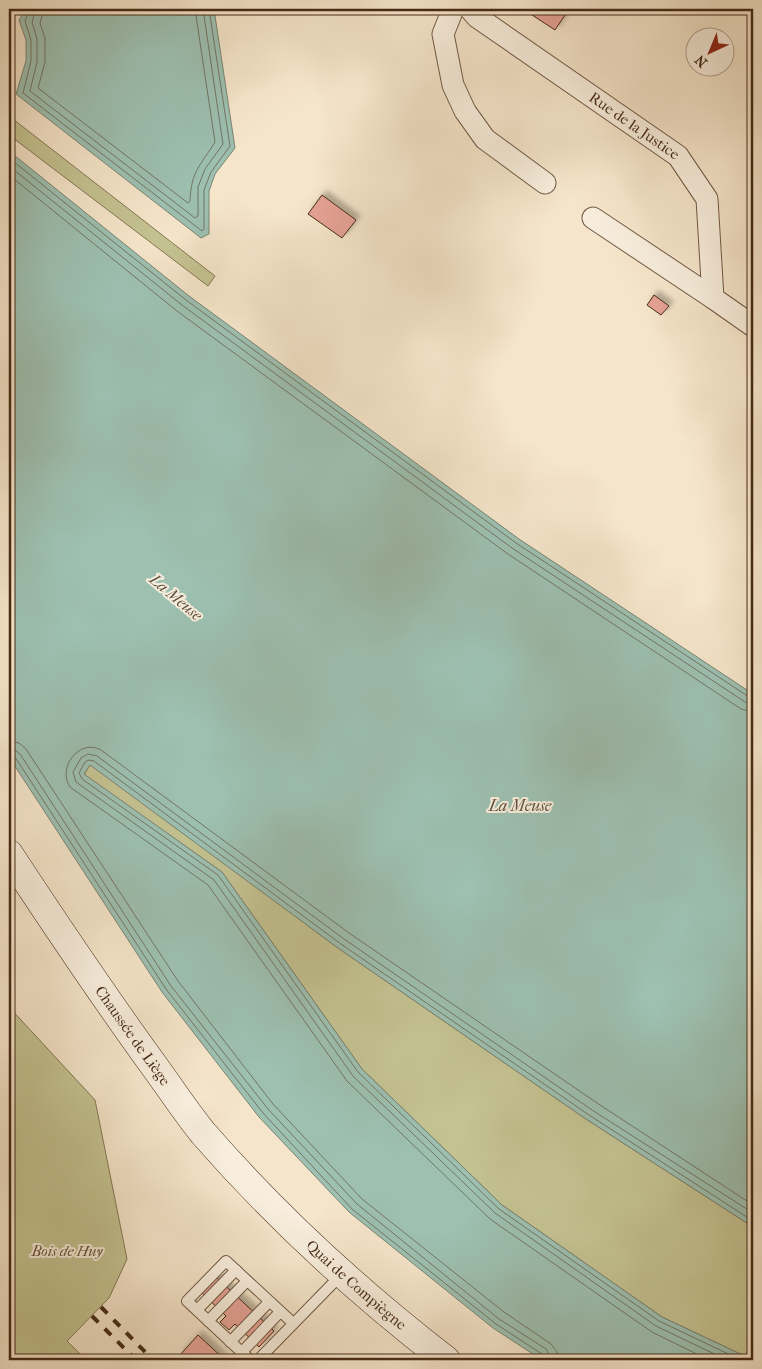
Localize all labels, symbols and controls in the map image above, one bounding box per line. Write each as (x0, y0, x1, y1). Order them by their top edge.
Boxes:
north arrow (684, 28, 734, 78)
text: N (691, 51, 711, 71)
street label: Rue de la Justice (586, 88, 684, 164)
water label: La Meuse (145, 569, 206, 625)
water label: La Meuse (488, 796, 552, 815)
street label: Chaussée de Liège (91, 982, 175, 1090)
street label: Quai de Compiègne (302, 1236, 411, 1334)
park label: Bois de Huy (30, 1242, 103, 1260)

